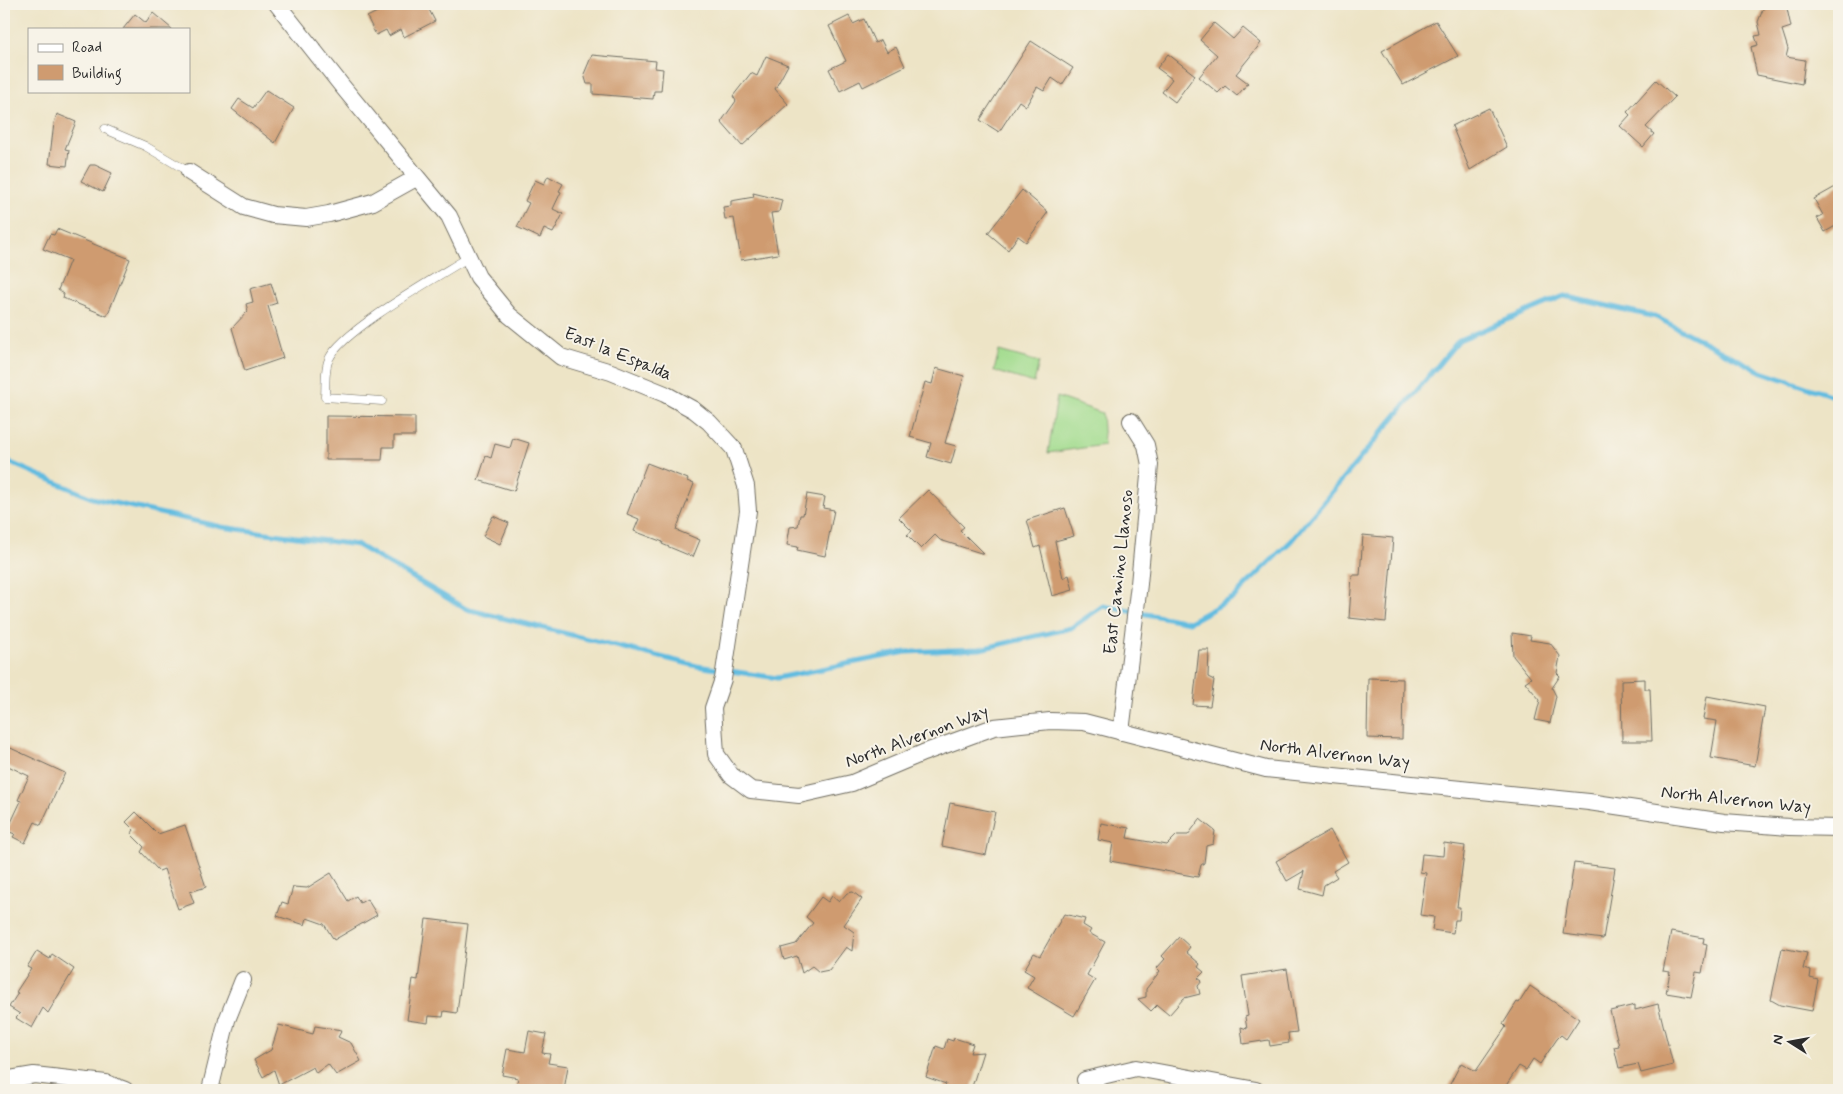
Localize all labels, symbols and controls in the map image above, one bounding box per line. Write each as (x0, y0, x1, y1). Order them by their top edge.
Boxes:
legend (28, 28, 190, 92)
text: Road (72, 38, 102, 58)
text: Building (72, 64, 122, 85)
street label: East la Espalda (560, 321, 676, 387)
street label: East Camino Llanoso (1098, 488, 1140, 656)
street label: North Alvernon Way (842, 700, 992, 774)
street label: North Alvernon Way (1259, 733, 1411, 775)
street label: North Alvernon Way (1660, 780, 1812, 820)
north arrow (1766, 1016, 1816, 1066)
text: N (1768, 1033, 1788, 1046)

